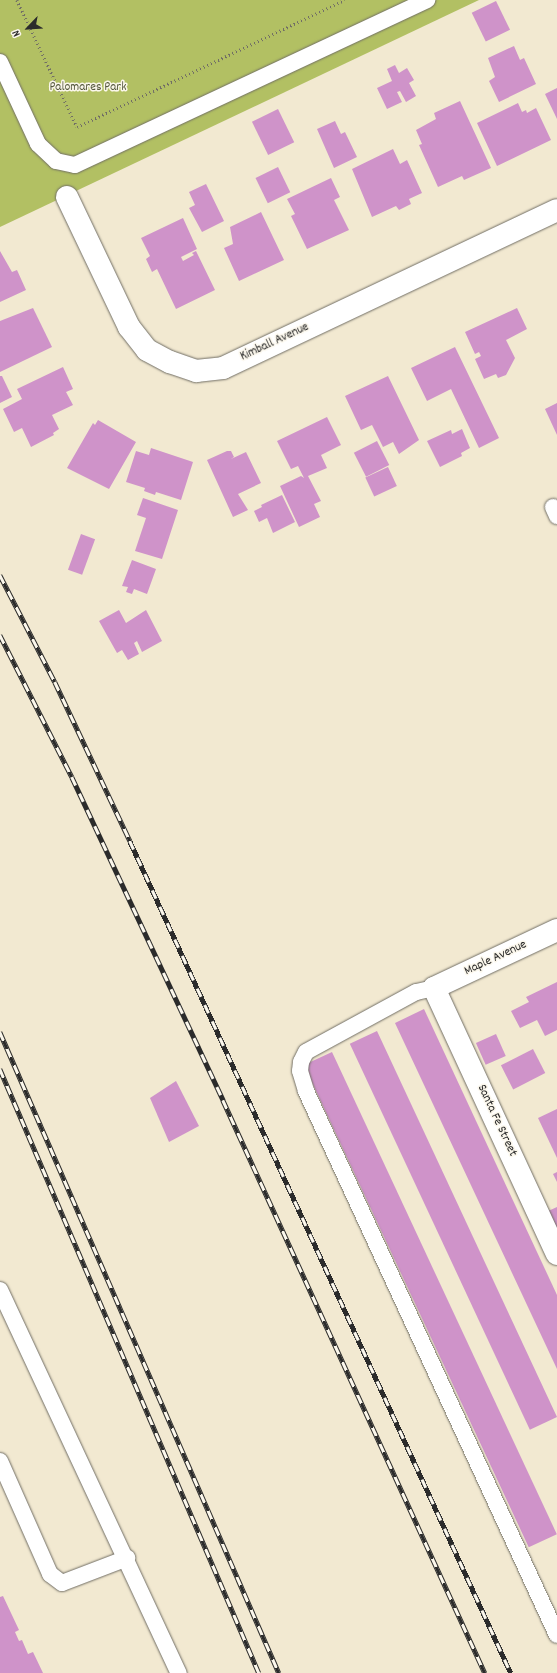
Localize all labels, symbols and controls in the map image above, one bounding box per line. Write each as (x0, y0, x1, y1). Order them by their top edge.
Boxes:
north arrow (8, 8, 48, 48)
text: N (9, 27, 26, 39)
park label: Palomares Park (49, 80, 127, 96)
street label: Kimball Avenue (238, 320, 312, 366)
street label: Maple Avenue (462, 938, 530, 980)
street label: Santa Fe Street (472, 1082, 520, 1160)

